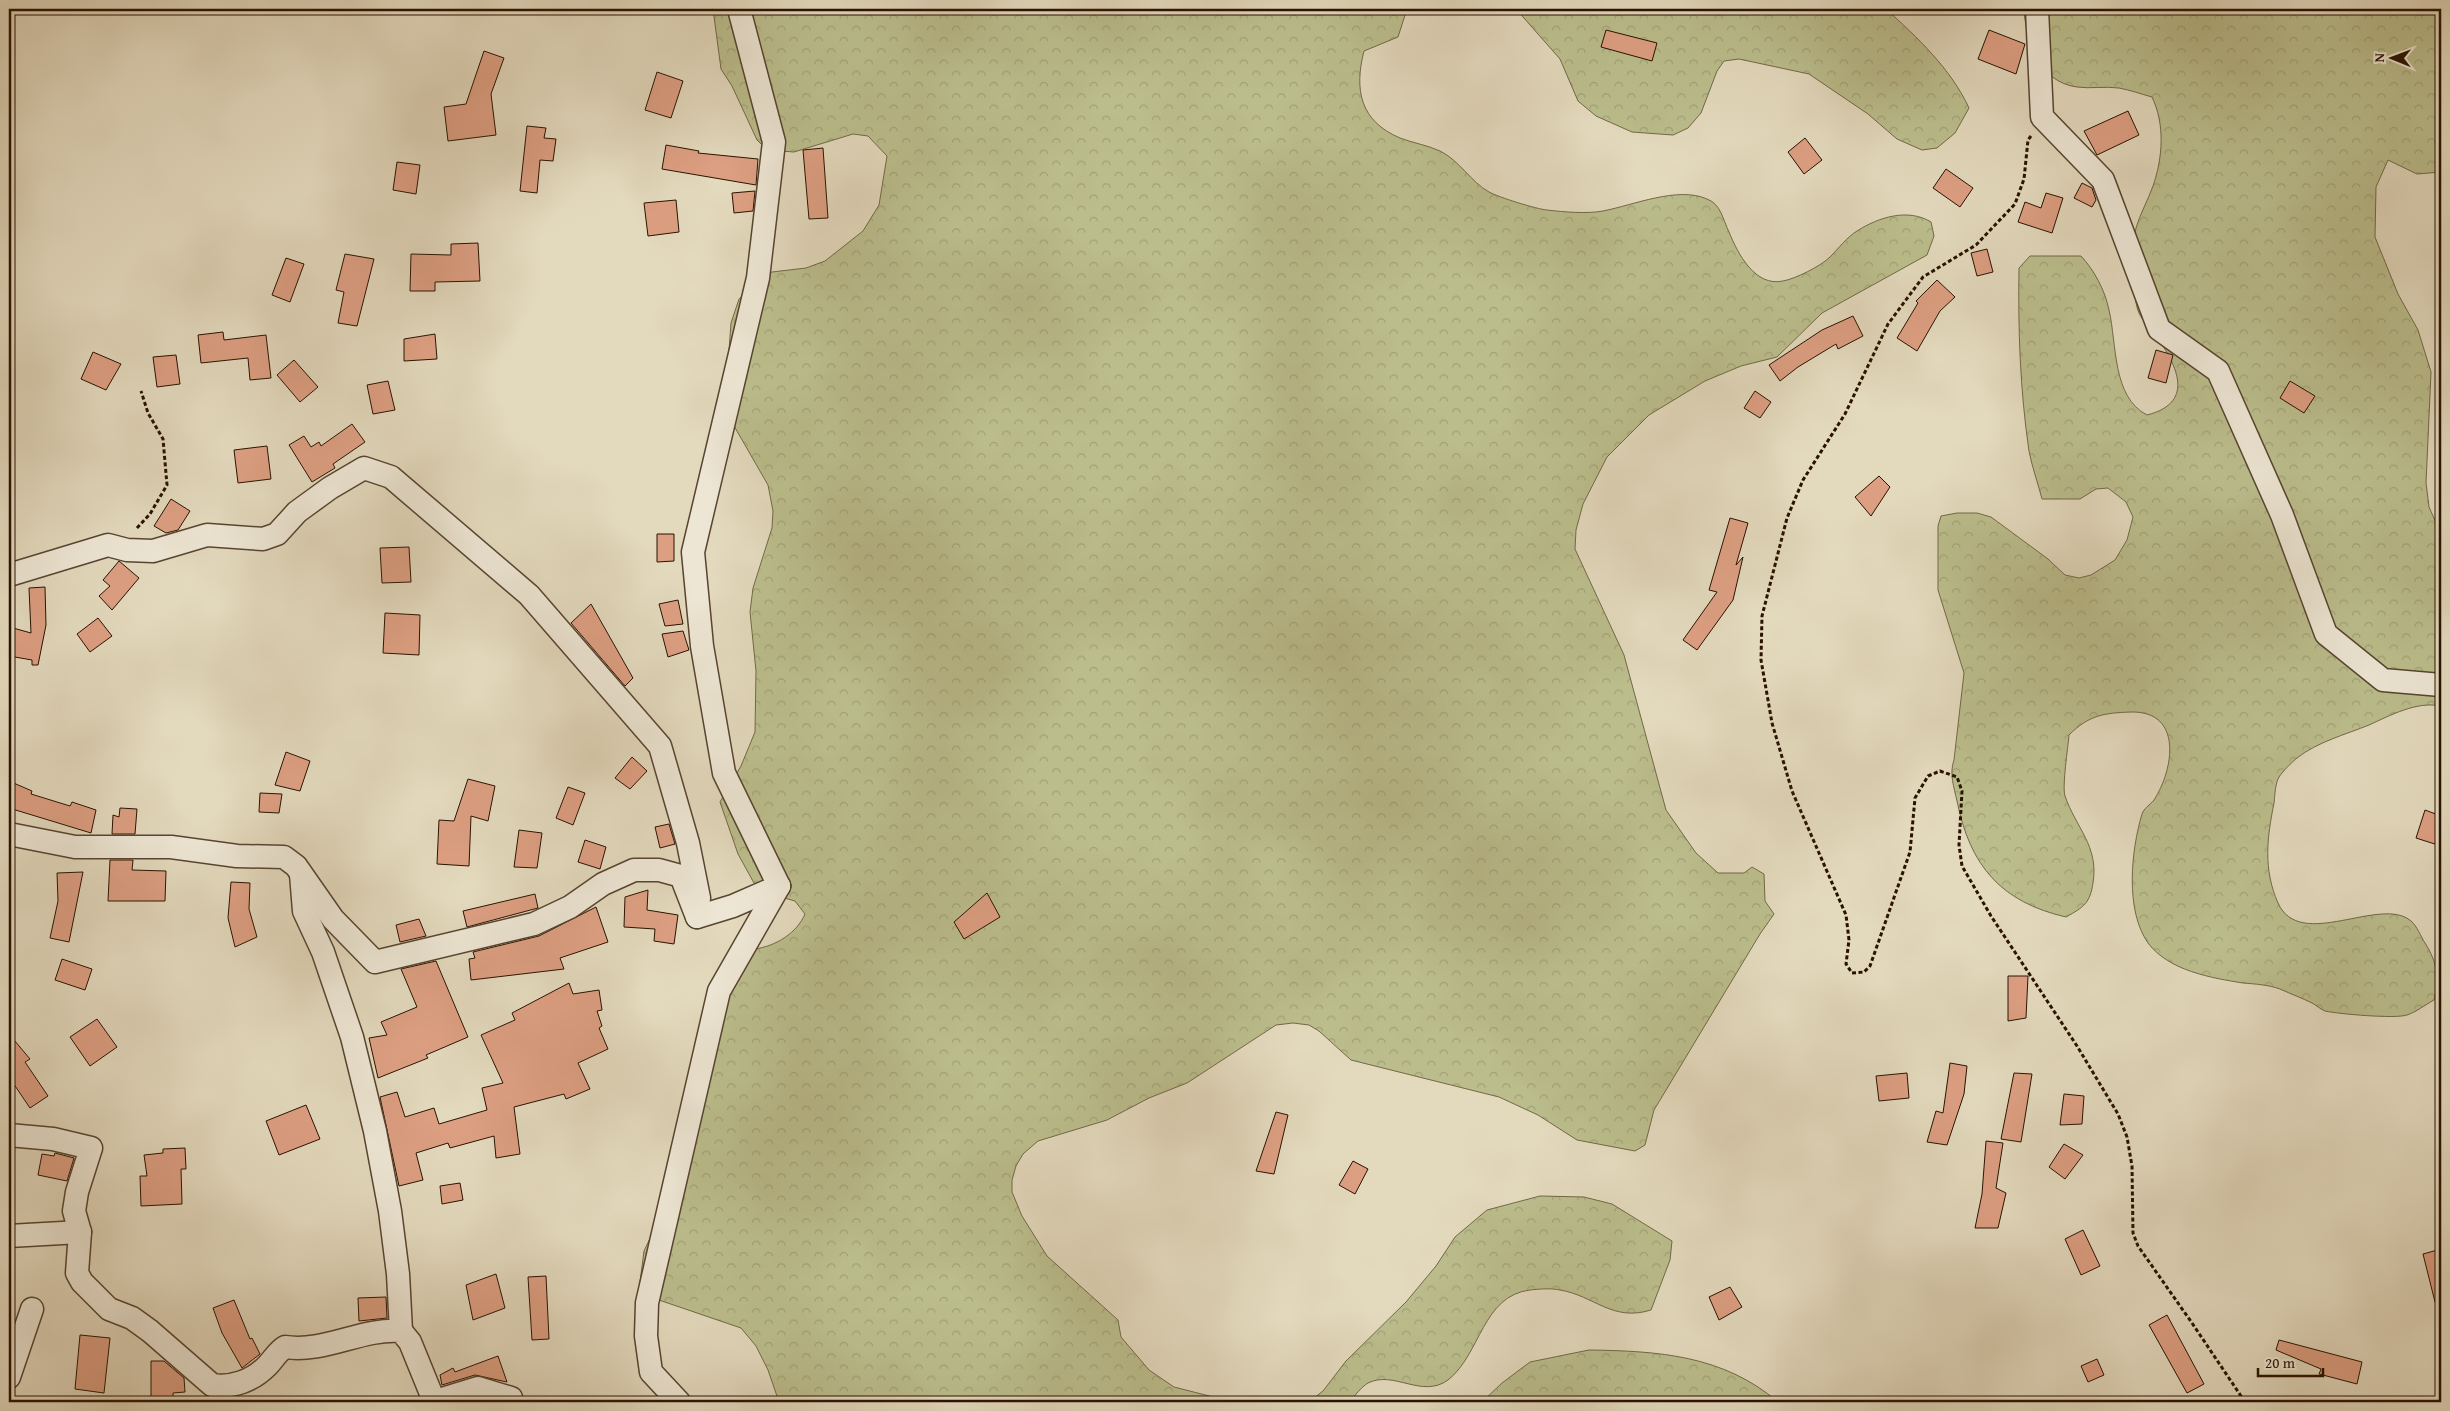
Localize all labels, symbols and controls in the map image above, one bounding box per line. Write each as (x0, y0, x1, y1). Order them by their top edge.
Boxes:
north arrow (2368, 32, 2418, 82)
text: N (2369, 52, 2389, 63)
scale bar (2258, 1346, 2322, 1378)
text: 20 m (2265, 1352, 2296, 1373)

